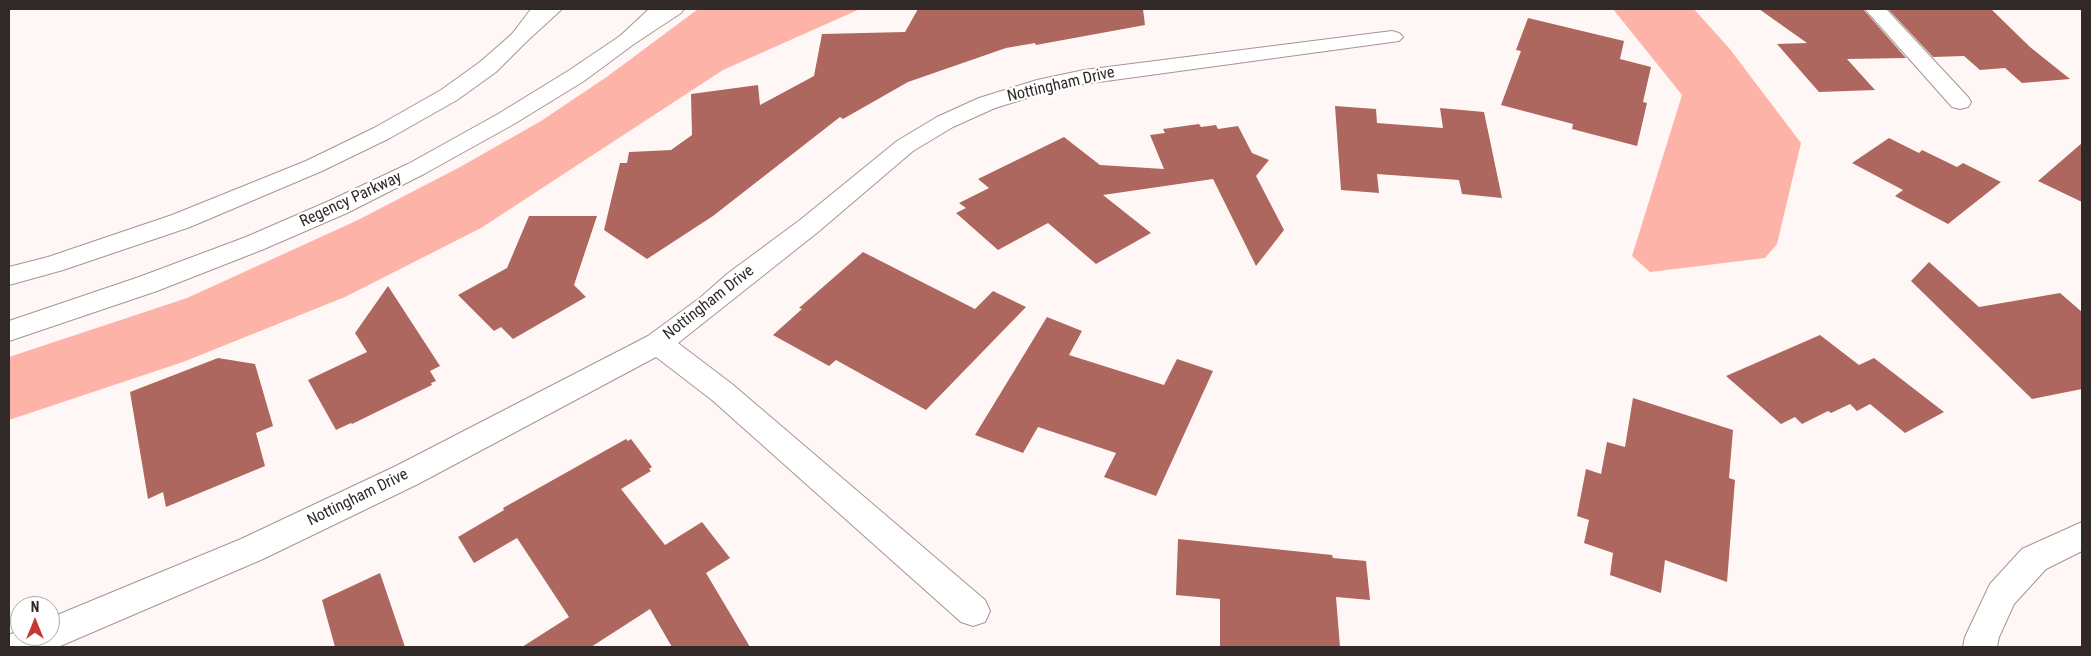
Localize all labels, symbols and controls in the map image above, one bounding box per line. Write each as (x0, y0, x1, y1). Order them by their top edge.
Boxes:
street label: Nottingham Drive (1005, 63, 1117, 107)
street label: Regency Parkway (297, 168, 405, 232)
street label: Nottingham Drive (660, 262, 758, 344)
street label: Nottingham Drive (304, 465, 412, 531)
north arrow (10, 596, 60, 646)
text: N (31, 599, 39, 615)

